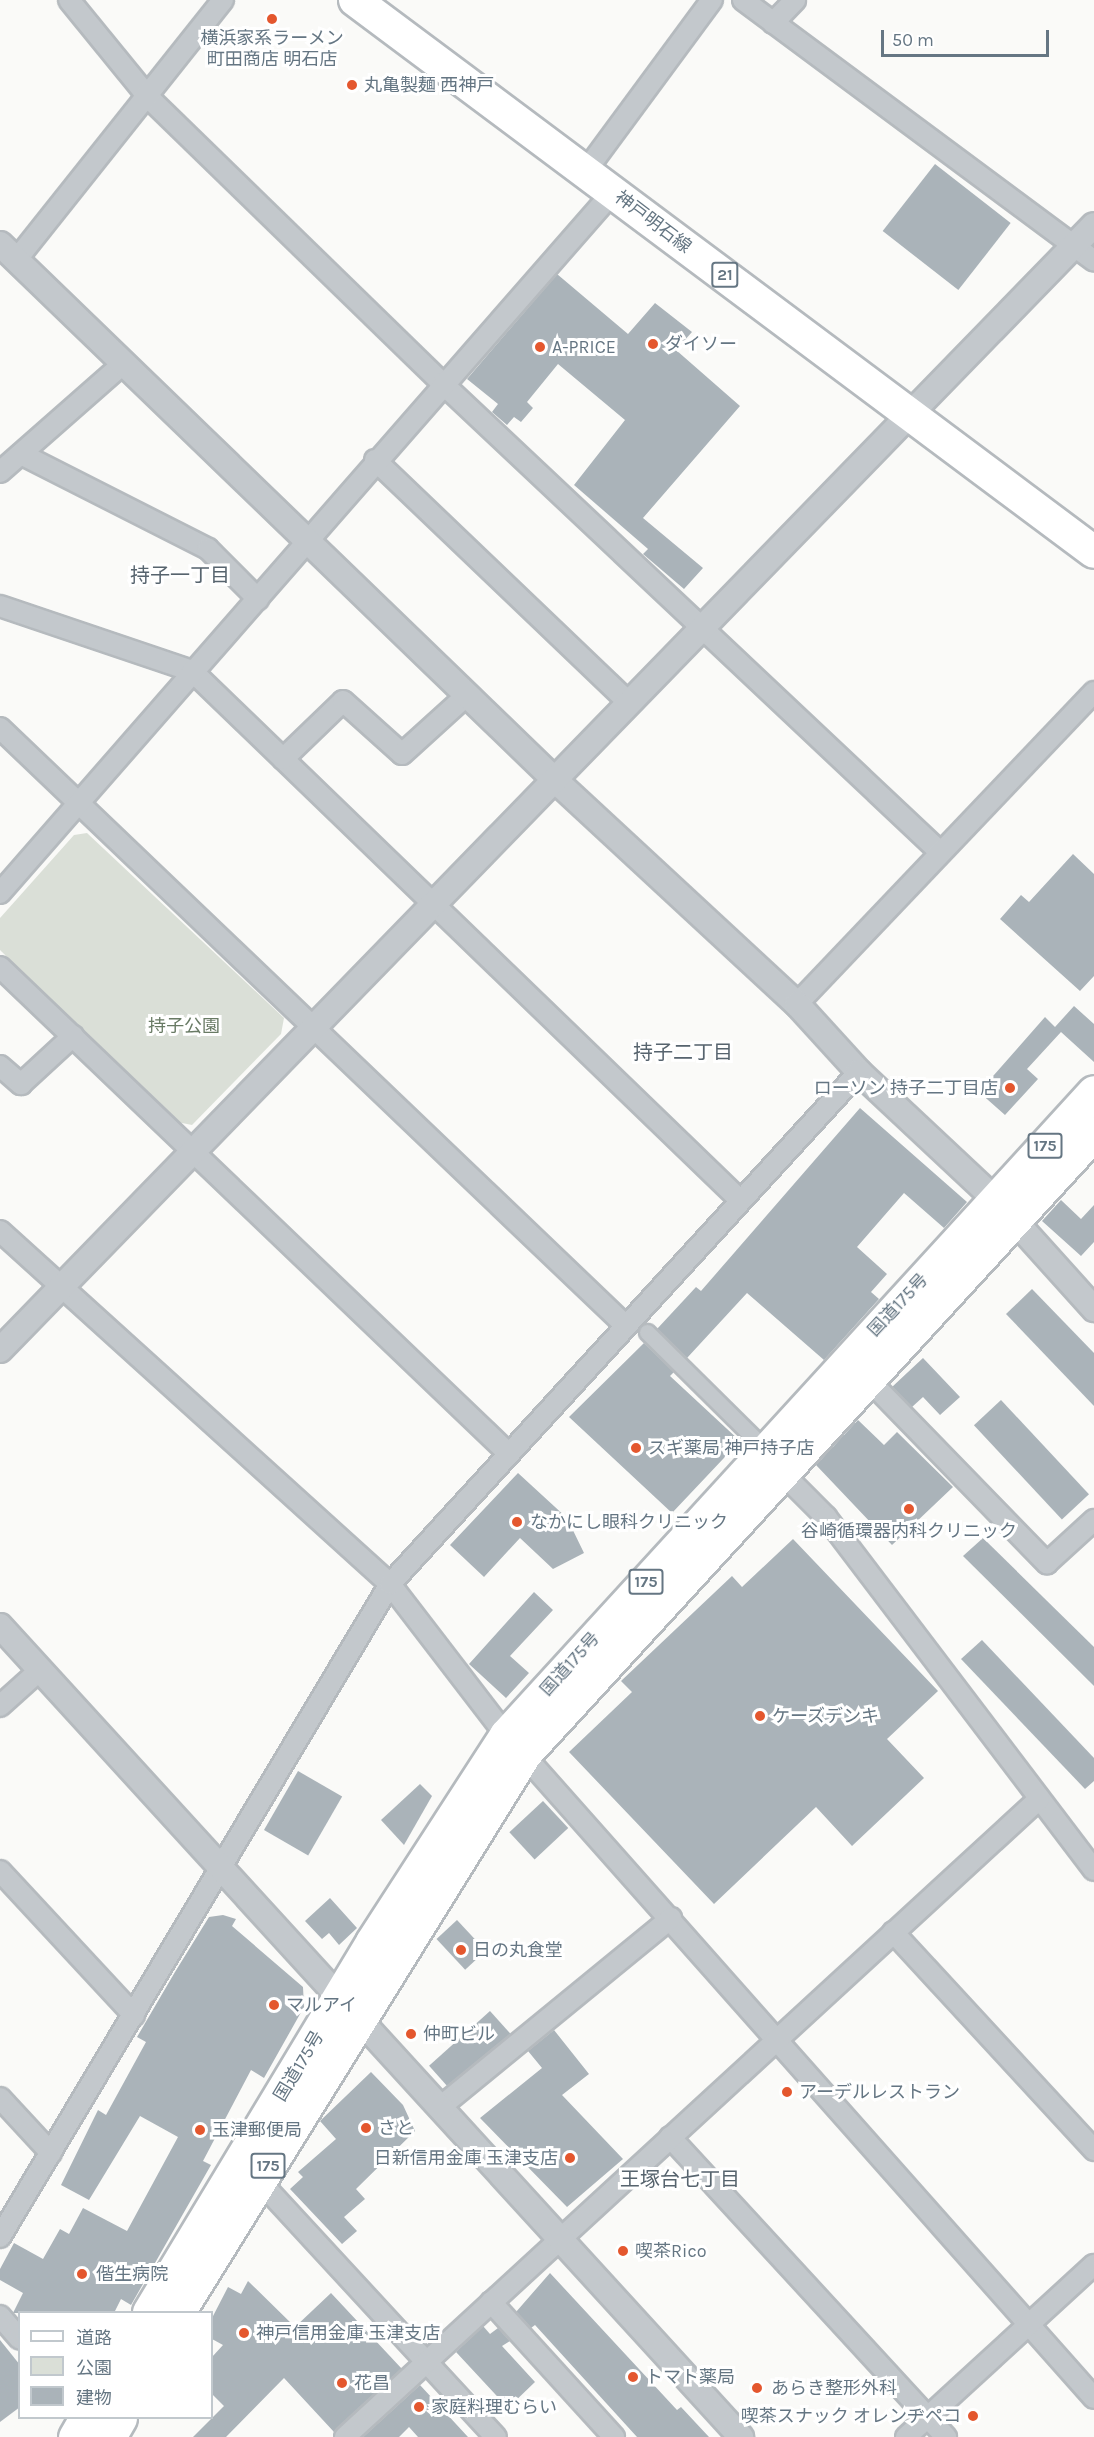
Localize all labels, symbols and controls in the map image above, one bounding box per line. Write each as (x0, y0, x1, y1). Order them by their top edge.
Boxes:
marker: 横浜家系ラーメン 町田商店 明石店 (265, 12, 279, 26)
scale bar (884, 18, 1052, 56)
place label: 横浜家系ラーメン 町田商店 明石店 (200, 28, 344, 70)
text: 50 m (892, 29, 934, 51)
place label: 丸亀製麺 西神戸 (364, 74, 494, 96)
marker: 丸亀製麺 西神戸 (345, 78, 359, 92)
street label: 神戸明石線 (611, 186, 695, 258)
road number: 21 (710, 262, 740, 288)
place label: ダイソー (665, 333, 737, 355)
place label: A-PRICE (552, 336, 616, 358)
marker: ダイソー (646, 337, 660, 351)
marker: A-PRICE (533, 340, 547, 354)
district label: 持子一丁目 (130, 563, 230, 587)
park label: 持子公園 (148, 1015, 220, 1037)
district label: 持子二丁目 (633, 1040, 733, 1064)
place label: ローソン 持子二丁目店 (814, 1077, 998, 1099)
marker: ローソン 持子二丁目店 (1003, 1081, 1017, 1095)
road number: 175 (1027, 1133, 1063, 1159)
street label: 国道175号 (863, 1269, 933, 1341)
place label: スギ薬局 神戸持子店 (648, 1437, 814, 1459)
marker: スギ薬局 神戸持子店 (629, 1441, 643, 1455)
marker: 谷崎循環器内科クリニック (900, 1500, 918, 1518)
place label: なかにし眼科クリニック (530, 1511, 728, 1533)
marker: なかにし眼科クリニック (508, 1513, 526, 1531)
place label: 谷崎循環器内科クリニック (801, 1520, 1017, 1542)
road number: 175 (628, 1569, 664, 1595)
street label: 国道175号 (536, 1628, 604, 1700)
place label: ケーズデンキ (772, 1705, 880, 1727)
marker: ケーズデンキ (753, 1709, 767, 1723)
place label: 日の丸食堂 (473, 1939, 563, 1961)
marker: 日の丸食堂 (454, 1943, 468, 1957)
place label: マルアイ (286, 1994, 358, 2016)
marker: マルアイ (267, 1998, 281, 2012)
place label: 仲町ビル (423, 2023, 495, 2045)
street label: 国道175号 (270, 2027, 328, 2105)
marker: 仲町ビル (404, 2027, 418, 2041)
place label: アーデルレストラン (799, 2081, 960, 2103)
marker: アーデルレストラン (780, 2085, 794, 2099)
place label: さと (378, 2117, 414, 2139)
place label: 玉津郵便局 (212, 2119, 302, 2141)
marker: さと (359, 2121, 373, 2135)
marker: 玉津郵便局 (193, 2123, 207, 2137)
place label: 日新信用金庫 玉津支店 (374, 2147, 558, 2169)
marker: 日新信用金庫 玉津支店 (563, 2151, 577, 2165)
road number: 175 (250, 2153, 286, 2179)
district label: 王塚台七丁目 (620, 2167, 740, 2191)
place label: 喫茶Rico (635, 2240, 707, 2262)
marker: 喫茶Rico (616, 2244, 630, 2258)
place label: 偕生病院 (96, 2263, 168, 2285)
marker: 偕生病院 (73, 2265, 91, 2283)
legend (18, 2311, 213, 2419)
place label: 神戸信用金庫 玉津支店 (256, 2322, 440, 2344)
marker: 神戸信用金庫 玉津支店 (237, 2326, 251, 2340)
text: 道路 (76, 2327, 112, 2349)
text: 公園 (76, 2357, 112, 2379)
place label: トマト薬局 (645, 2366, 735, 2388)
marker: トマト薬局 (626, 2370, 640, 2384)
place label: 花昌 (354, 2372, 390, 2394)
marker: 花昌 (335, 2376, 349, 2390)
place label: あらき整形外科 (771, 2377, 897, 2399)
marker: あらき整形外科 (748, 2379, 766, 2397)
text: 建物 (76, 2387, 112, 2409)
place label: 家庭料理むらい (431, 2396, 557, 2418)
marker: 家庭料理むらい (412, 2400, 426, 2414)
place label: 喫茶スナック オレンヂペコ (741, 2405, 961, 2427)
marker: 喫茶スナック オレンヂペコ (966, 2409, 980, 2423)

